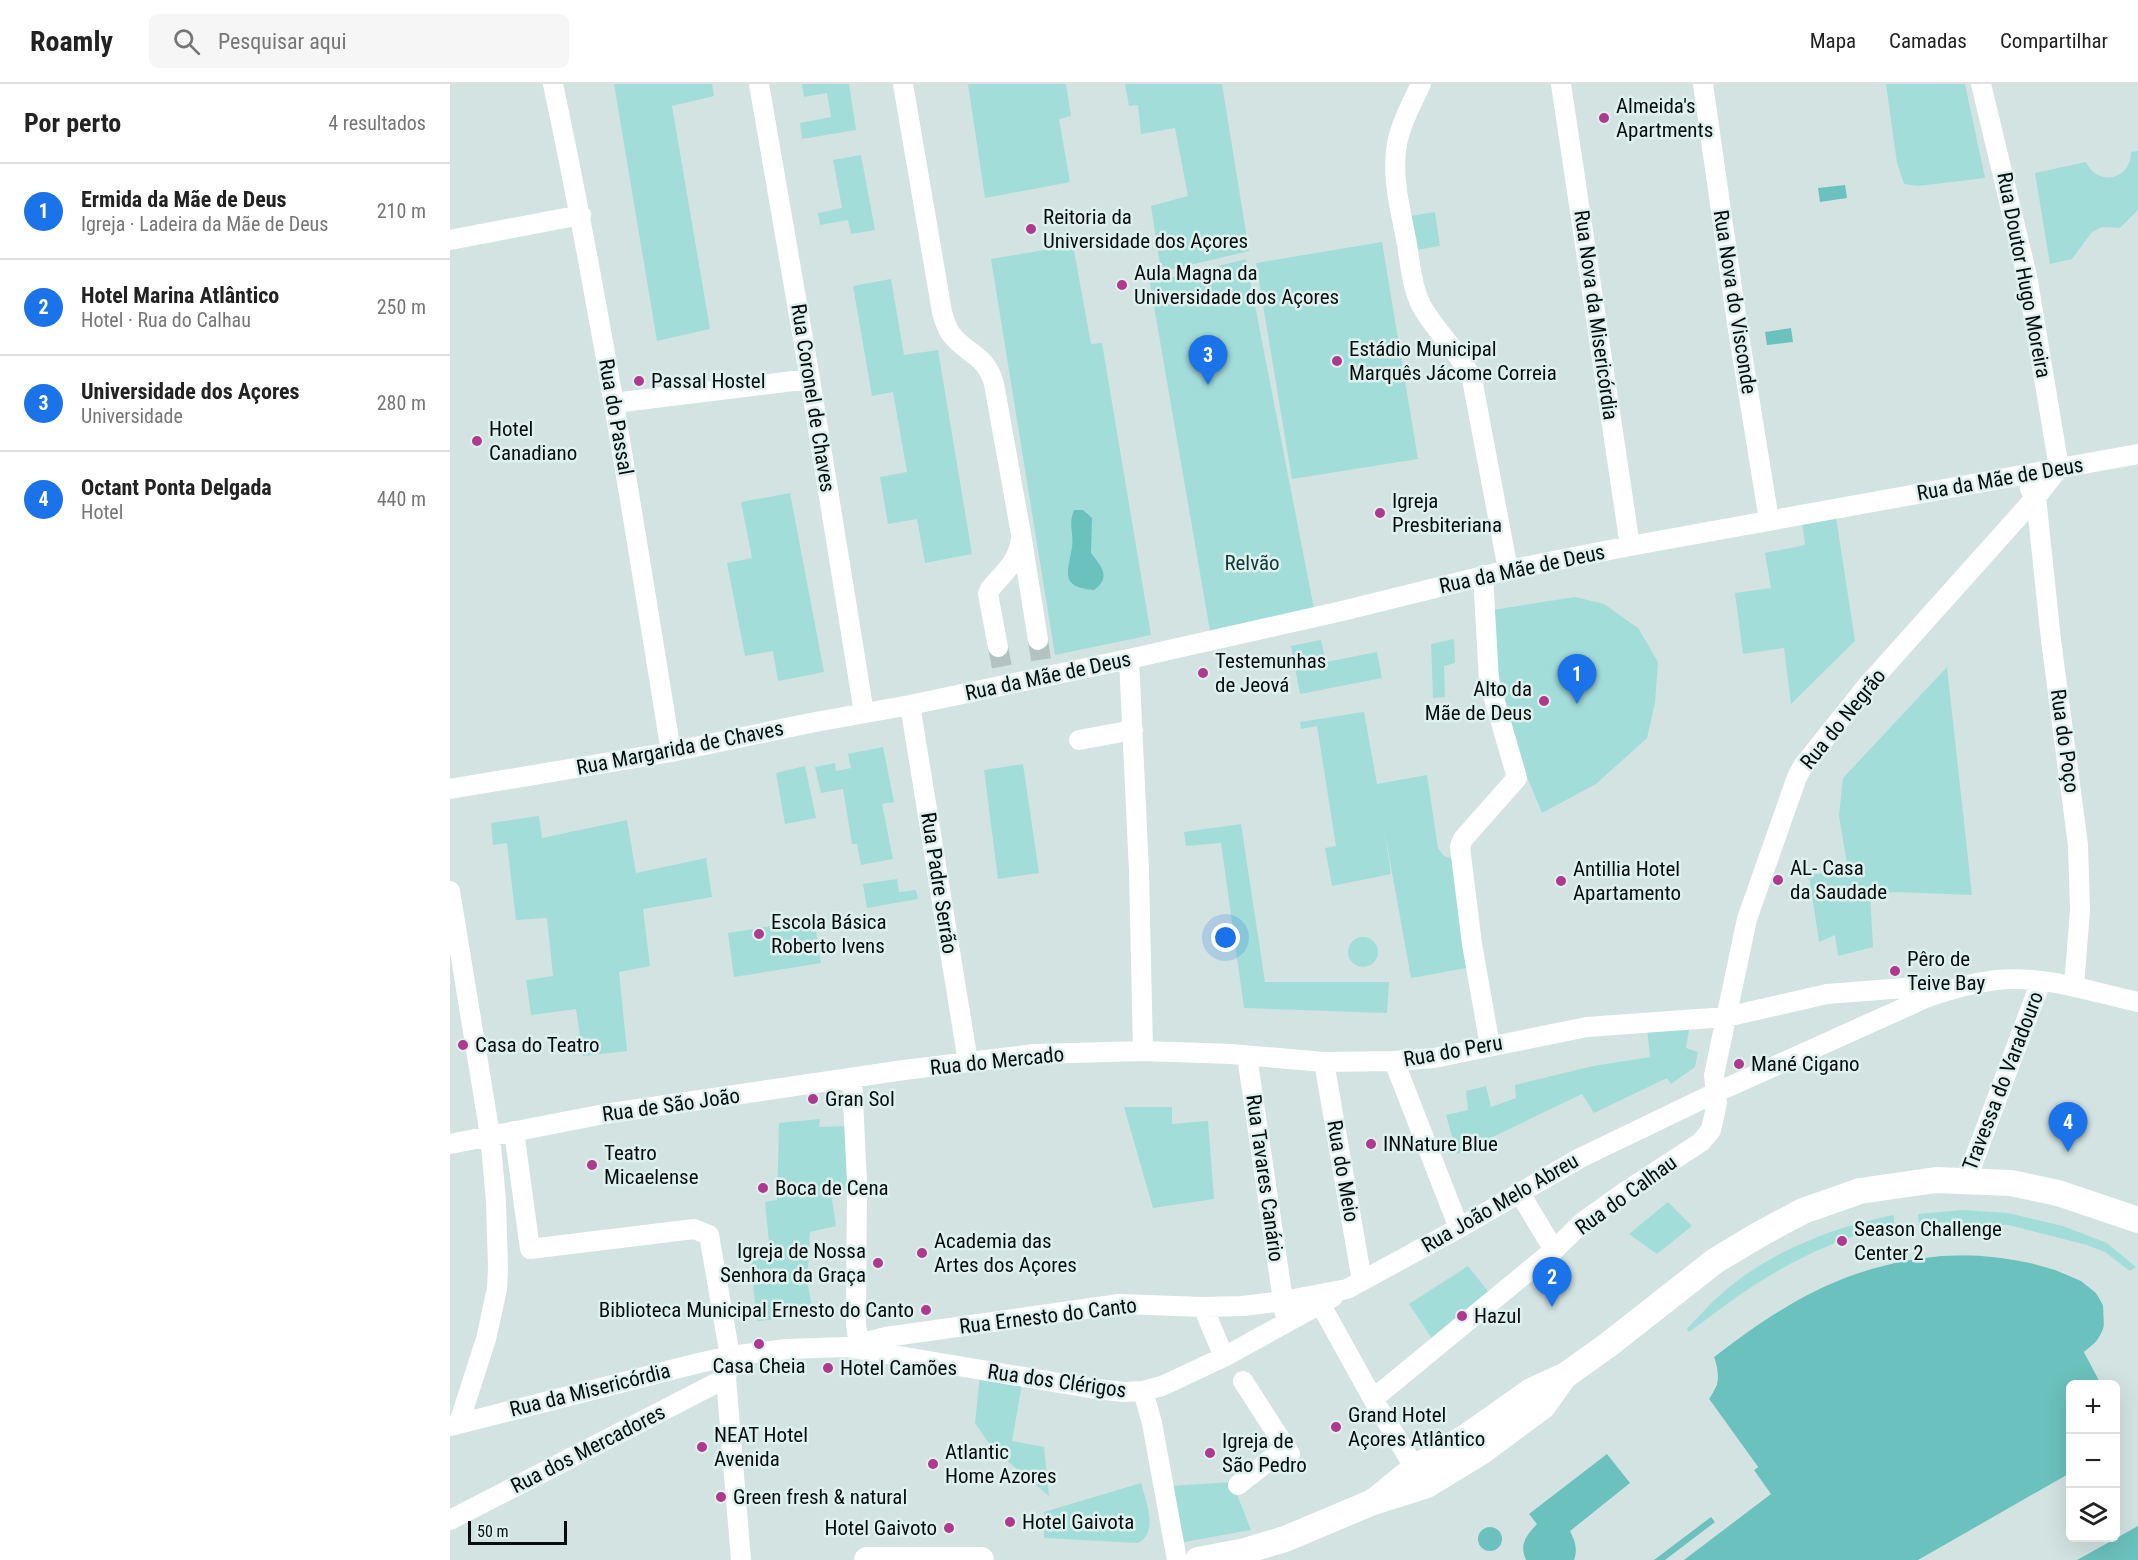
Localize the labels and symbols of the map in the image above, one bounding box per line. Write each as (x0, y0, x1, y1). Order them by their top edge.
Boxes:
place label: Almeida's Apartments (1616, 94, 1713, 142)
marker: Almeida's Apartments (1597, 111, 1611, 125)
street label: Rua Doutor Hugo Moreira (1992, 170, 2056, 380)
place label: Reitoria da Universidade dos Açores (1043, 205, 1248, 253)
street label: Rua Nova do Visconde (1709, 208, 1761, 396)
street label: Rua Nova da Misericórdia (1569, 209, 1623, 421)
marker: Reitoria da Universidade dos Açores (1024, 222, 1038, 236)
place label: Aula Magna da Universidade dos Açores (1134, 261, 1339, 309)
marker: Aula Magna da Universidade dos Açores (1115, 278, 1129, 292)
street label: Rua Coronel de Chaves (786, 302, 840, 494)
pin: 3 (1188, 336, 1227, 385)
place label: Estádio Municipal Marquês Jácome Correia (1349, 337, 1557, 385)
marker: Estádio Municipal Marquês Jácome Correia (1330, 354, 1344, 368)
street label: Rua do Passal (594, 357, 638, 477)
place label: Passal Hostel (651, 369, 765, 393)
marker: Passal Hostel (632, 374, 646, 388)
place label: Hotel Canadiano (489, 417, 577, 465)
marker: Hotel Canadiano (470, 434, 484, 448)
street label: Rua da Mãe de Deus (1915, 453, 2085, 505)
place label: Igreja Presbiteriana (1392, 489, 1502, 537)
marker: Igreja Presbiteriana (1373, 506, 1387, 520)
street label: Rua da Mãe de Deus (1437, 540, 1607, 598)
park label: Relvão (1224, 551, 1280, 575)
street label: Rua da Mãe de Deus (963, 647, 1133, 705)
place label: Testemunhas de Jeová (1215, 649, 1326, 697)
pin: 1 (1558, 654, 1596, 704)
street label: Rua do Negrão (1795, 664, 1891, 774)
marker: Testemunhas de Jeová (1196, 666, 1210, 680)
place label: Alto da Mãe de Deus (1425, 677, 1532, 725)
street label: Rua do Poço (2046, 688, 2084, 794)
marker: Alto da Mãe de Deus (1537, 694, 1551, 708)
street label: Rua Margarida de Chaves (574, 716, 786, 780)
street label: Rua Padre Serrão (916, 811, 962, 955)
place label: AL- Casa da Saudade (1790, 856, 1887, 904)
place label: Antillia Hotel Apartamento (1573, 857, 1681, 905)
marker: AL- Casa da Saudade (1771, 873, 1785, 887)
marker: Antillia Hotel Apartamento (1554, 874, 1568, 888)
place label: Escola Básica Roberto Ivens (771, 910, 887, 958)
your location (1211, 923, 1240, 952)
marker: Escola Básica Roberto Ivens (752, 927, 766, 941)
place label: Pêro de Teive Bay (1907, 947, 1985, 995)
marker: Pêro de Teive Bay (1888, 964, 1902, 978)
street label: Travessa do Varadouro (1958, 988, 2048, 1174)
street label: Rua do Peru (1402, 1031, 1504, 1071)
place label: Casa do Teatro (475, 1033, 600, 1057)
marker: Casa do Teatro (456, 1038, 470, 1052)
street label: Rua do Mercado (929, 1042, 1065, 1080)
place label: Mané Cigano (1751, 1052, 1860, 1076)
marker: Mané Cigano (1732, 1057, 1746, 1071)
street label: Rua de São João (601, 1083, 741, 1127)
place label: Gran Sol (825, 1087, 895, 1111)
marker: Gran Sol (806, 1092, 820, 1106)
street label: Rua Tavares Canário (1241, 1093, 1289, 1263)
pin: 4 (2048, 1102, 2088, 1152)
street label: Rua do Meio (1322, 1118, 1364, 1224)
place label: INNature Blue (1383, 1132, 1498, 1156)
marker: INNature Blue (1364, 1137, 1378, 1151)
place label: Teatro Micaelense (604, 1141, 699, 1189)
street label: Rua João Melo Abreu (1417, 1148, 1583, 1258)
street label: Rua do Calhau (1571, 1150, 1681, 1240)
marker: Teatro Micaelense (585, 1158, 599, 1172)
place label: Boca de Cena (775, 1176, 889, 1200)
marker: Boca de Cena (756, 1181, 770, 1195)
place label: Season Challenge Center 2 (1854, 1217, 2002, 1265)
place label: Academia das Artes dos Açores (934, 1229, 1077, 1277)
marker: Season Challenge Center 2 (1835, 1234, 1849, 1248)
place label: Igreja de Nossa Senhora da Graça (720, 1239, 866, 1287)
marker: Academia das Artes dos Açores (915, 1246, 929, 1260)
marker: Igreja de Nossa Senhora da Graça (871, 1256, 885, 1270)
pin: 2 (1532, 1258, 1572, 1307)
street label: Rua Ernesto do Canto (958, 1293, 1138, 1339)
place label: Biblioteca Municipal Ernesto do Canto (599, 1298, 914, 1322)
marker: Biblioteca Municipal Ernesto do Canto (919, 1303, 933, 1317)
place label: Hazul (1474, 1304, 1521, 1328)
marker: Hazul (1455, 1309, 1469, 1323)
marker: Casa Cheia (752, 1337, 766, 1351)
place label: Casa Cheia (712, 1354, 806, 1378)
place label: Hotel Camões (840, 1356, 957, 1380)
street label: Rua da Misericórdia (507, 1358, 673, 1422)
street label: Rua dos Clérigos (986, 1359, 1128, 1403)
marker: Hotel Camões (821, 1361, 835, 1375)
street label: Rua dos Mercadores (507, 1400, 669, 1498)
place label: Grand Hotel Açores Atlântico (1348, 1403, 1485, 1451)
marker: Grand Hotel Açores Atlântico (1329, 1420, 1343, 1434)
place label: NEAT Hotel Avenida (714, 1423, 808, 1471)
place label: Igreja de São Pedro (1222, 1429, 1307, 1477)
marker: NEAT Hotel Avenida (695, 1440, 709, 1454)
place label: Atlantic Home Azores (945, 1440, 1057, 1488)
marker: Igreja de São Pedro (1203, 1446, 1217, 1460)
marker: Atlantic Home Azores (926, 1457, 940, 1471)
place label: Green fresh & natural (733, 1485, 907, 1509)
marker: Green fresh & natural (714, 1490, 728, 1504)
place label: Hotel Gaivota (1022, 1510, 1134, 1534)
marker: Hotel Gaivota (1003, 1515, 1017, 1529)
place label: Hotel Gaivoto (825, 1516, 937, 1540)
scale bar (468, 1518, 567, 1546)
marker: Hotel Gaivoto (942, 1521, 956, 1535)

